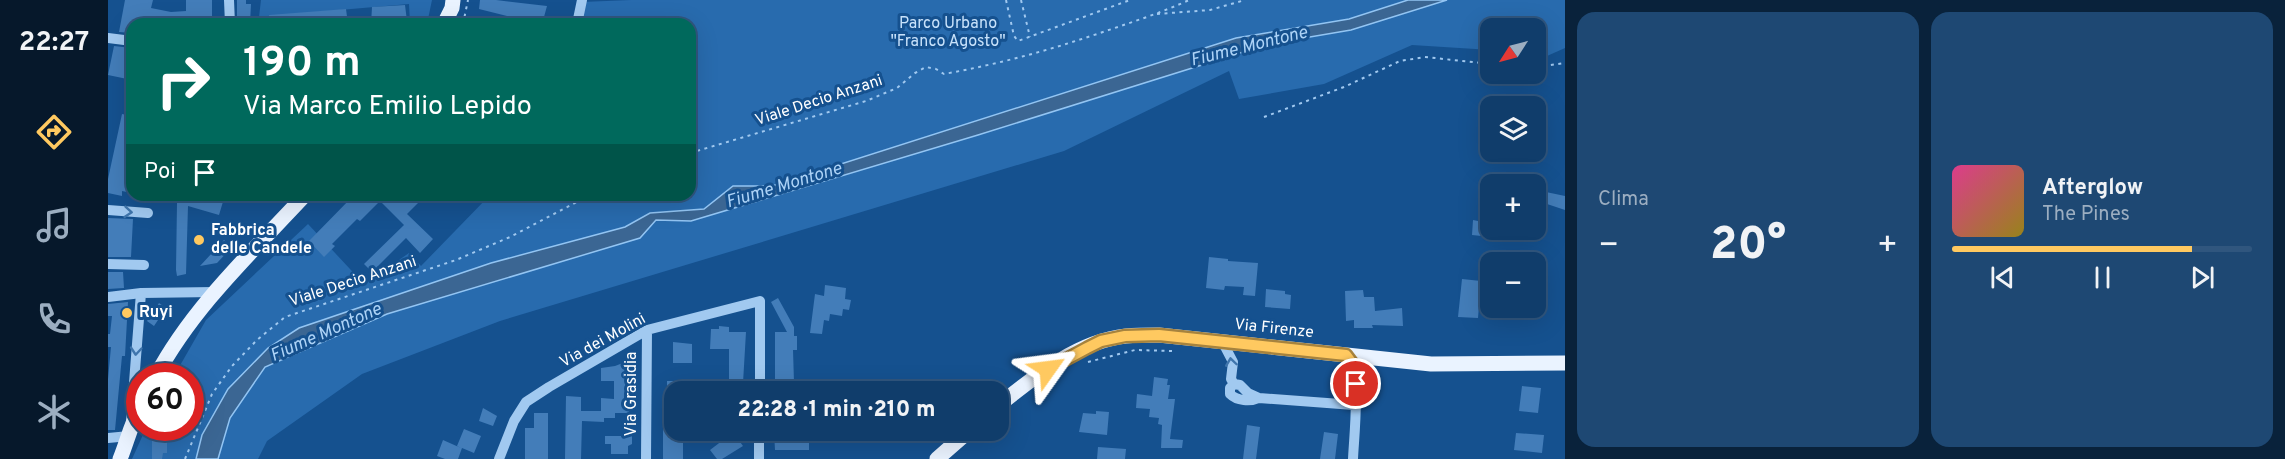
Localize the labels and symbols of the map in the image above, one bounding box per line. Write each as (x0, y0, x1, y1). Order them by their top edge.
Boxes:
park label: Parco Urbano "Franco Agosto" (890, 14, 1006, 52)
north arrow (1480, 18, 1546, 84)
water label: Fiume Montone (1188, 21, 1311, 73)
street label: Viale Decio Anzani (753, 71, 885, 131)
water label: Fiume Montone (723, 157, 845, 215)
one-way arrow (123, 205, 132, 218)
place label: Fabbrica delle Candele (211, 221, 312, 259)
marker: Fabbrica delle Candele (192, 233, 206, 247)
street label: Viale Decio Anzani (287, 252, 419, 312)
water label: Fiume Montone (267, 298, 386, 368)
place label: Ruyi (139, 303, 173, 323)
marker: Ruyi (120, 306, 134, 320)
street label: Via dei Molini (556, 309, 650, 373)
street label: Via Firenze (1233, 315, 1315, 343)
position arrow (1016, 337, 1080, 401)
one-way arrow (130, 347, 143, 356)
street label: Via Grasidia (622, 351, 642, 437)
one-way arrow (1225, 357, 1237, 367)
pin (1330, 358, 1381, 409)
speed limit sign: 60 (126, 363, 204, 441)

